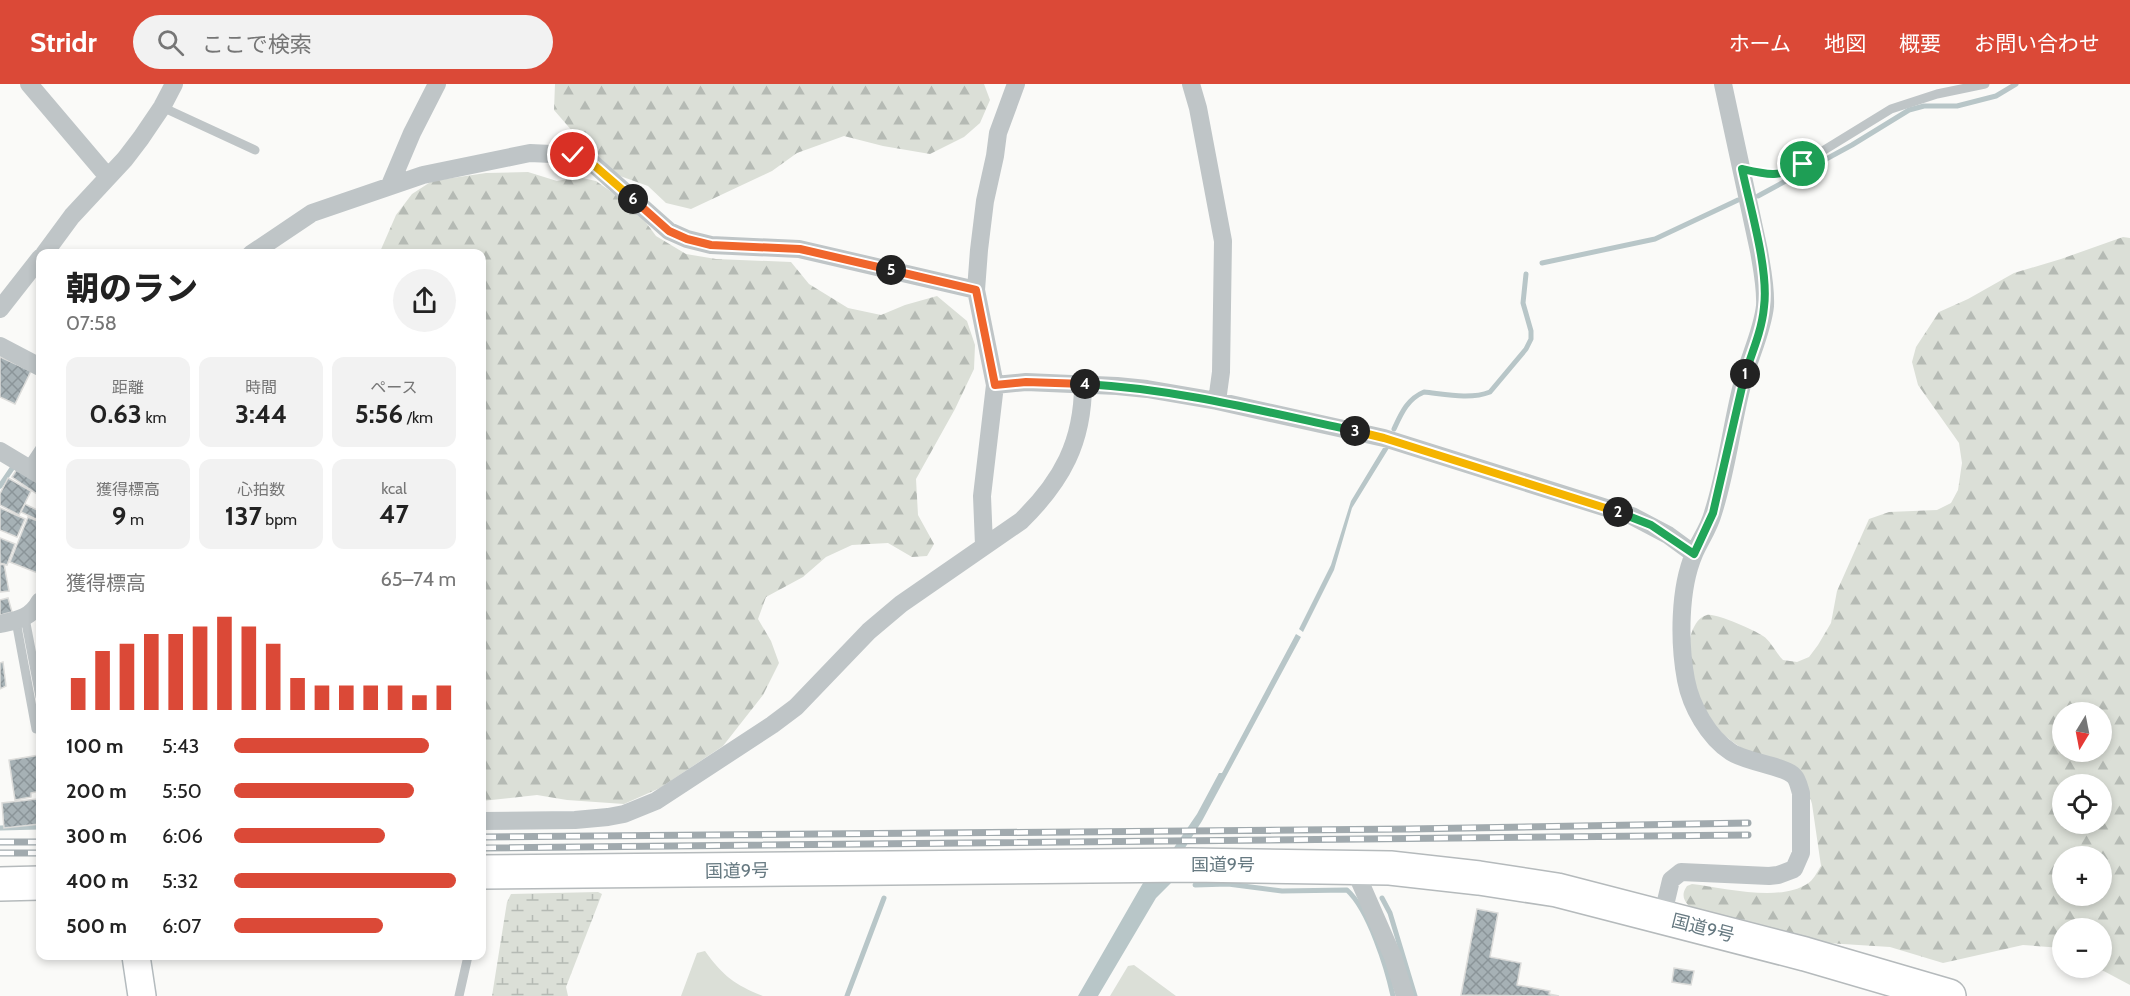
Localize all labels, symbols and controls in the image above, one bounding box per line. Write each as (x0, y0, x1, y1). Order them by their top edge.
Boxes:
search box (133, 15, 553, 69)
text: Stridr (30, 25, 97, 59)
icon: search (154, 26, 187, 59)
text: ここで検索 (202, 31, 312, 58)
text: ホーム (1729, 31, 1791, 56)
text: 地図 (1824, 31, 1866, 56)
text: 概要 (1899, 31, 1941, 56)
text: お問い合わせ (1974, 31, 2100, 56)
pin (547, 129, 598, 180)
icon: check (556, 138, 589, 171)
pin (1777, 138, 1828, 189)
icon: arrive (1786, 147, 1819, 180)
pin: 6 (618, 184, 648, 214)
text: 6 (629, 189, 638, 208)
pin: 5 (876, 255, 906, 285)
text: 5 (887, 260, 895, 279)
text: 朝のラン (66, 268, 198, 308)
button: share (393, 269, 456, 332)
text: 07:58 (66, 311, 117, 335)
pin: 1 (1730, 359, 1760, 389)
text: 1 (1742, 364, 1748, 383)
pin: 4 (1070, 369, 1100, 399)
text: 4 (1080, 374, 1090, 393)
text: 距離 (112, 378, 144, 397)
text: 時間 (245, 378, 277, 397)
text: ペース (370, 378, 418, 397)
text: 0.63 (89, 398, 142, 430)
text: 3:44 (235, 398, 287, 430)
text: 5:56 (355, 398, 403, 430)
text: km (142, 408, 167, 427)
text: /km (403, 408, 433, 427)
pin: 3 (1340, 416, 1370, 446)
text: 3 (1351, 421, 1359, 440)
text: kcal (381, 479, 407, 498)
text: 獲得標高 (96, 480, 160, 499)
text: 心拍数 (237, 480, 285, 499)
pin: 2 (1603, 497, 1633, 527)
text: 47 (379, 498, 409, 530)
text: 9 (112, 500, 126, 532)
text: 137 (225, 500, 262, 532)
text: 2 (1614, 502, 1622, 521)
text: m (126, 510, 144, 529)
text: bpm (262, 510, 297, 529)
text: 65–74 m (380, 567, 456, 591)
text: 獲得標高 (66, 571, 146, 595)
north arrow (2052, 702, 2112, 762)
map controls (2052, 702, 2112, 978)
text: 100 m (66, 734, 124, 758)
text: 5:43 (162, 734, 199, 758)
button: locate (2052, 774, 2112, 834)
text: 200 m (66, 779, 127, 803)
text: 5:50 (162, 779, 202, 803)
text: 300 m (66, 824, 127, 848)
text: 6:06 (162, 824, 203, 848)
button: + (2052, 846, 2112, 906)
street label: 国道9号 (1191, 854, 1255, 876)
street label: 国道9号 (705, 859, 769, 883)
text: 400 m (66, 869, 129, 893)
text: 5:32 (162, 869, 198, 893)
street label: 国道9号 (1669, 910, 1737, 946)
text: 500 m (66, 914, 127, 938)
text: 6:07 (162, 914, 201, 938)
button: − (2052, 918, 2112, 978)

